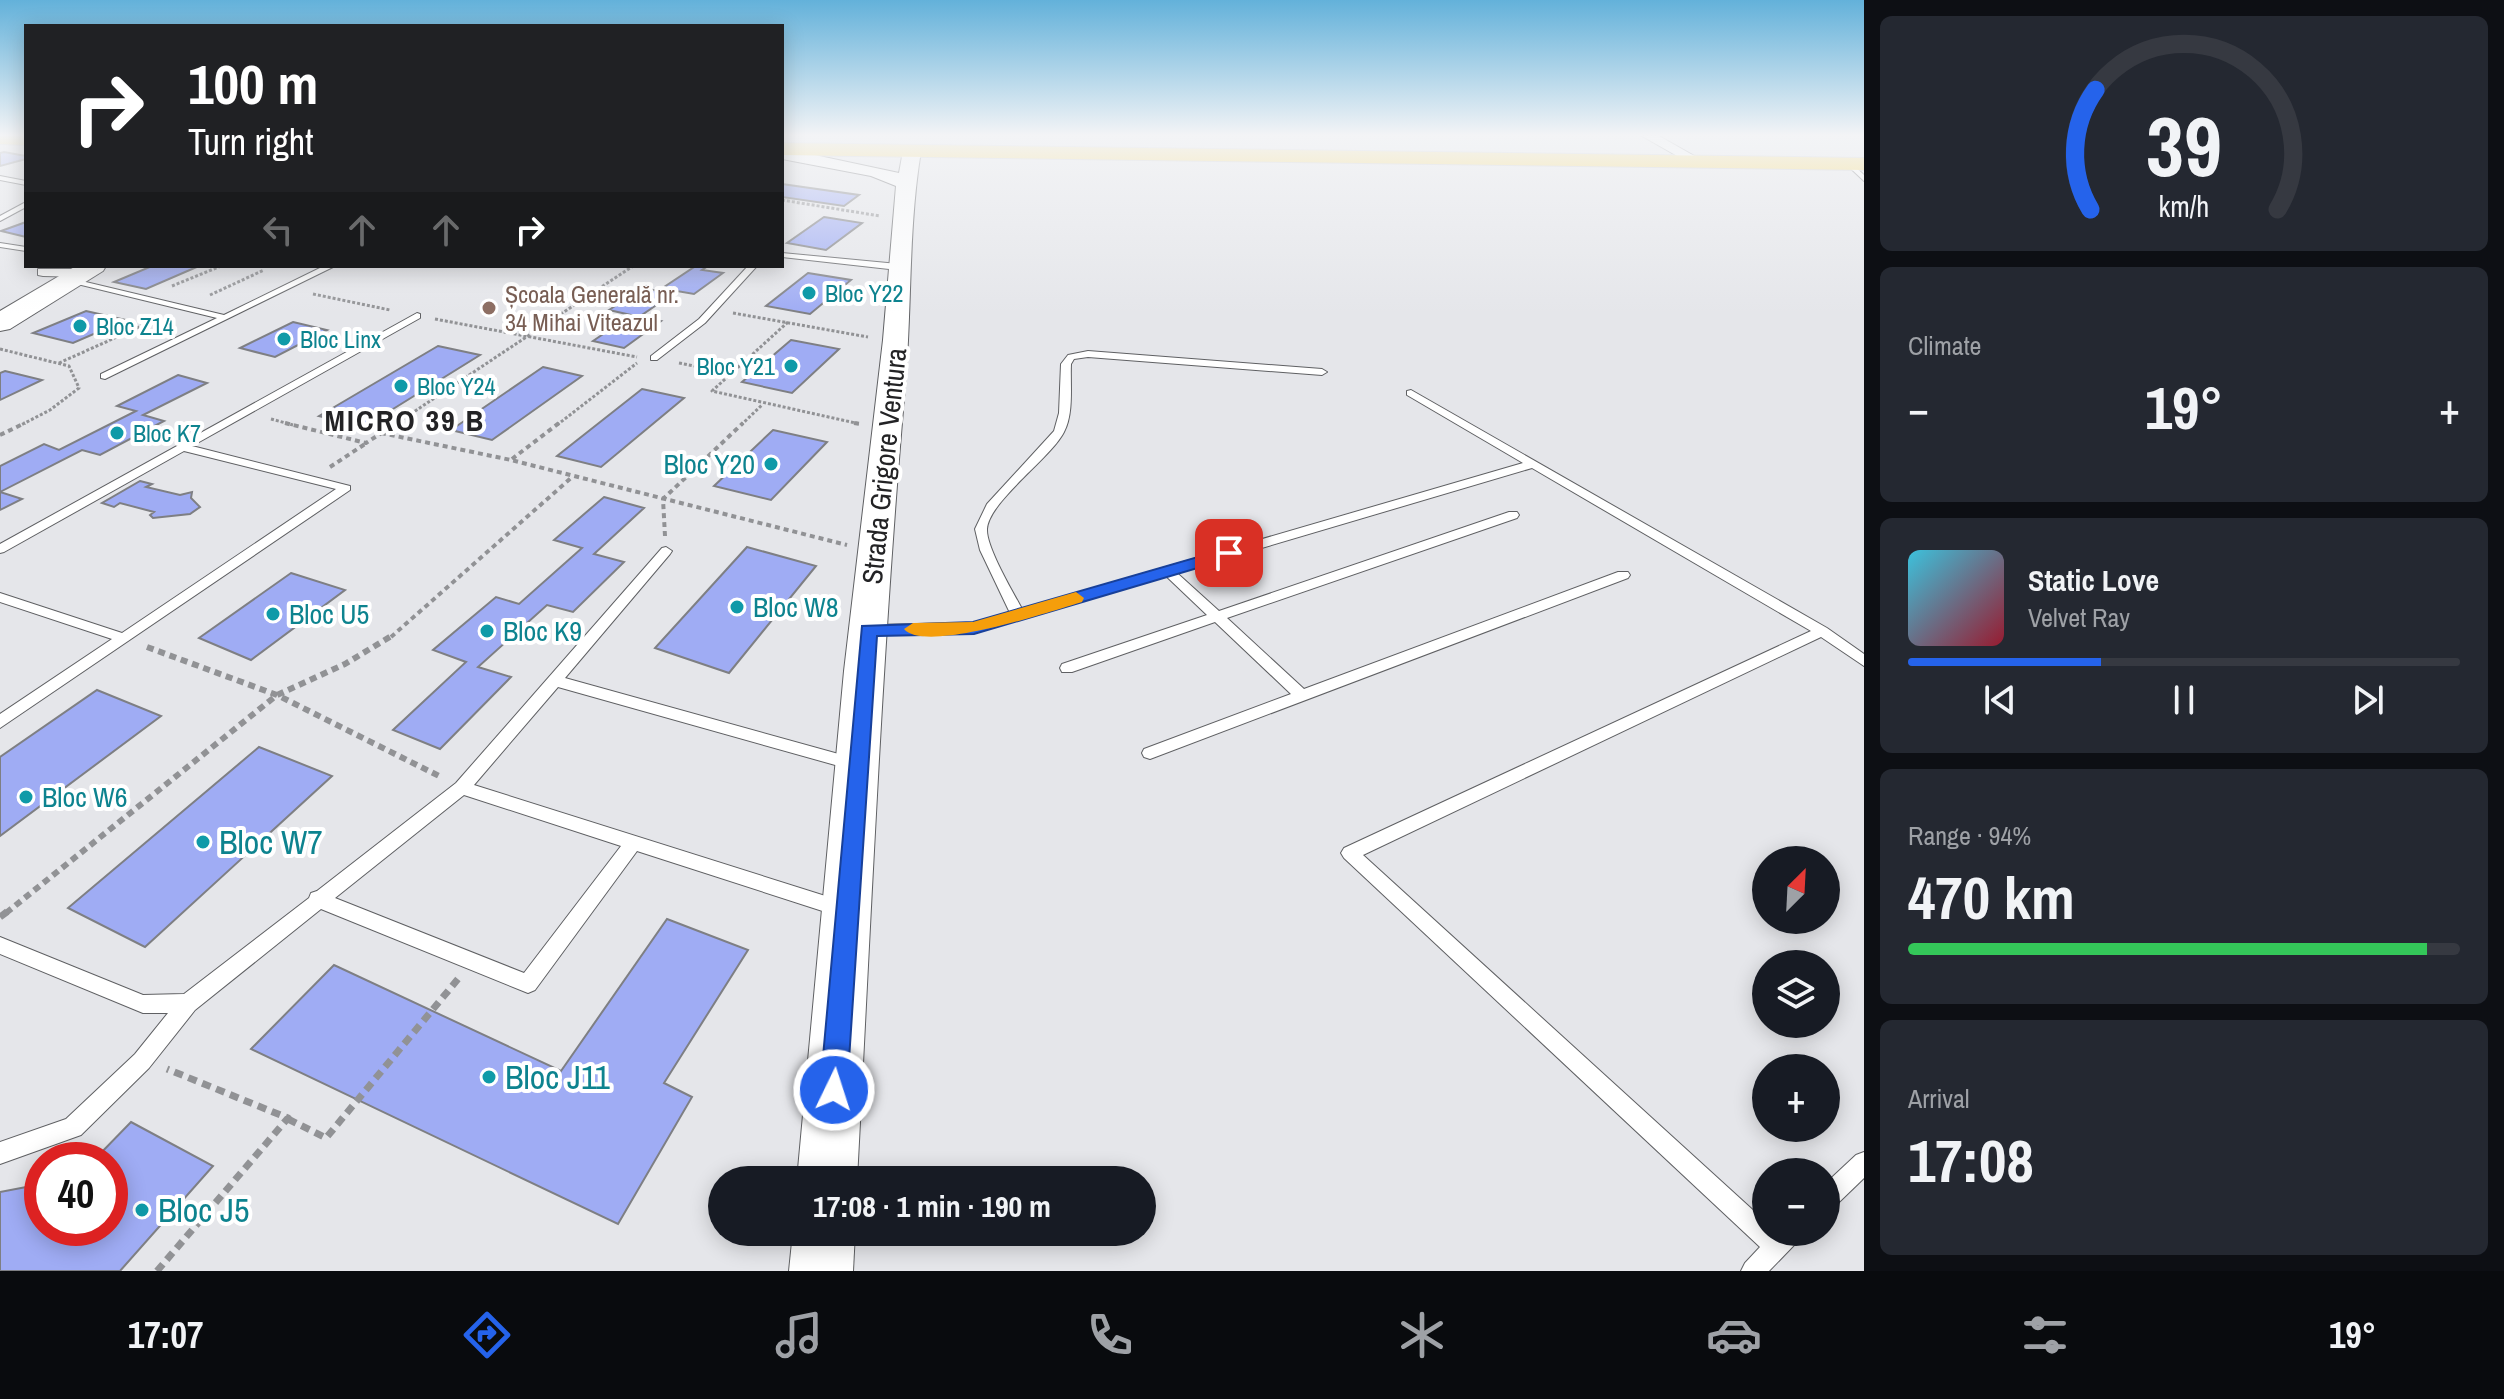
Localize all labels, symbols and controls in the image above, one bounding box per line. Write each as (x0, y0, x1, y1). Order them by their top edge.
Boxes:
text: 100 m (188, 46, 318, 121)
icon: right (56, 56, 160, 160)
text: 39 (2146, 89, 2222, 201)
text: Turn right (188, 118, 313, 166)
text: km/h (2159, 187, 2209, 226)
icon: left (256, 208, 300, 252)
icon: ahead (340, 208, 384, 252)
icon: ahead (424, 208, 468, 252)
icon: right (508, 208, 552, 252)
place label: Bloc Y22 (825, 277, 903, 309)
place label: Școala Generală nr. 34 Mihai Viteazul (505, 278, 679, 338)
marker: Bloc Y22 (800, 284, 818, 302)
marker: Școala Generală nr. 34 Mihai Viteazul (480, 299, 498, 317)
place label: Bloc Z14 (96, 310, 174, 342)
marker: Bloc Z14 (71, 317, 89, 335)
place label: Bloc Linx (300, 323, 381, 355)
text: Climate (1908, 328, 1981, 363)
marker: Bloc Linx (275, 330, 293, 348)
street label: Strada Grigore Ventura (853, 346, 915, 586)
place label: Bloc Y21 (697, 350, 775, 382)
marker: Bloc Y21 (782, 357, 800, 375)
text: 19° (2145, 367, 2223, 448)
place label: Bloc Y24 (417, 370, 495, 402)
marker: Bloc Y24 (392, 377, 410, 395)
text: − (1908, 378, 1929, 438)
text: + (2439, 378, 2460, 438)
district label: MICRO 39 B (325, 400, 485, 440)
place label: Bloc K7 (133, 417, 201, 449)
marker: Bloc K7 (108, 424, 126, 442)
place label: Bloc Y20 (663, 445, 755, 483)
marker: Bloc Y20 (762, 455, 780, 473)
pin (1195, 519, 1263, 587)
icon: arrive (1207, 531, 1251, 575)
text: Static Love (2028, 560, 2159, 600)
place label: Bloc W8 (753, 588, 838, 626)
place label: Bloc U5 (289, 595, 369, 633)
marker: Bloc W8 (728, 598, 746, 616)
text: Velvet Ray (2028, 600, 2130, 635)
marker: Bloc U5 (264, 605, 282, 623)
place label: Bloc K9 (503, 612, 582, 650)
marker: Bloc K9 (478, 622, 496, 640)
icon: previous (1978, 678, 2022, 722)
icon: pause (2162, 678, 2206, 722)
icon: next (2346, 678, 2390, 722)
place label: Bloc W6 (42, 778, 127, 816)
marker: Bloc W6 (17, 788, 35, 806)
text: Range · 94% (1908, 818, 2031, 853)
place label: Bloc W7 (219, 819, 323, 865)
marker: Bloc W7 (194, 833, 212, 851)
north arrow (1752, 846, 1840, 934)
map controls (1752, 846, 1840, 1246)
text: 470 km (1908, 857, 2075, 938)
button: layers (1752, 950, 1840, 1038)
position arrow (792, 1048, 876, 1132)
place label: Bloc J11 (505, 1054, 610, 1100)
button: + (1752, 1054, 1840, 1142)
marker: Bloc J11 (480, 1068, 498, 1086)
text: Arrival (1908, 1081, 1970, 1116)
text: 17:08 (1908, 1120, 2034, 1201)
speed limit sign: 40 (24, 1142, 128, 1246)
button: − (1752, 1158, 1840, 1246)
text: 17:08 · 1 min · 190 m (813, 1186, 1051, 1226)
place label: Bloc J5 (158, 1187, 249, 1233)
marker: Bloc J5 (133, 1201, 151, 1219)
icon: directions (459, 1307, 515, 1363)
icon: music (771, 1307, 827, 1363)
icon: phone (1082, 1307, 1138, 1363)
icon: climate (1394, 1307, 1450, 1363)
icon: car (1706, 1307, 1762, 1363)
icon: filters (2017, 1307, 2073, 1363)
text: 17:07 (128, 1311, 203, 1359)
text: 19° (2329, 1311, 2376, 1359)

